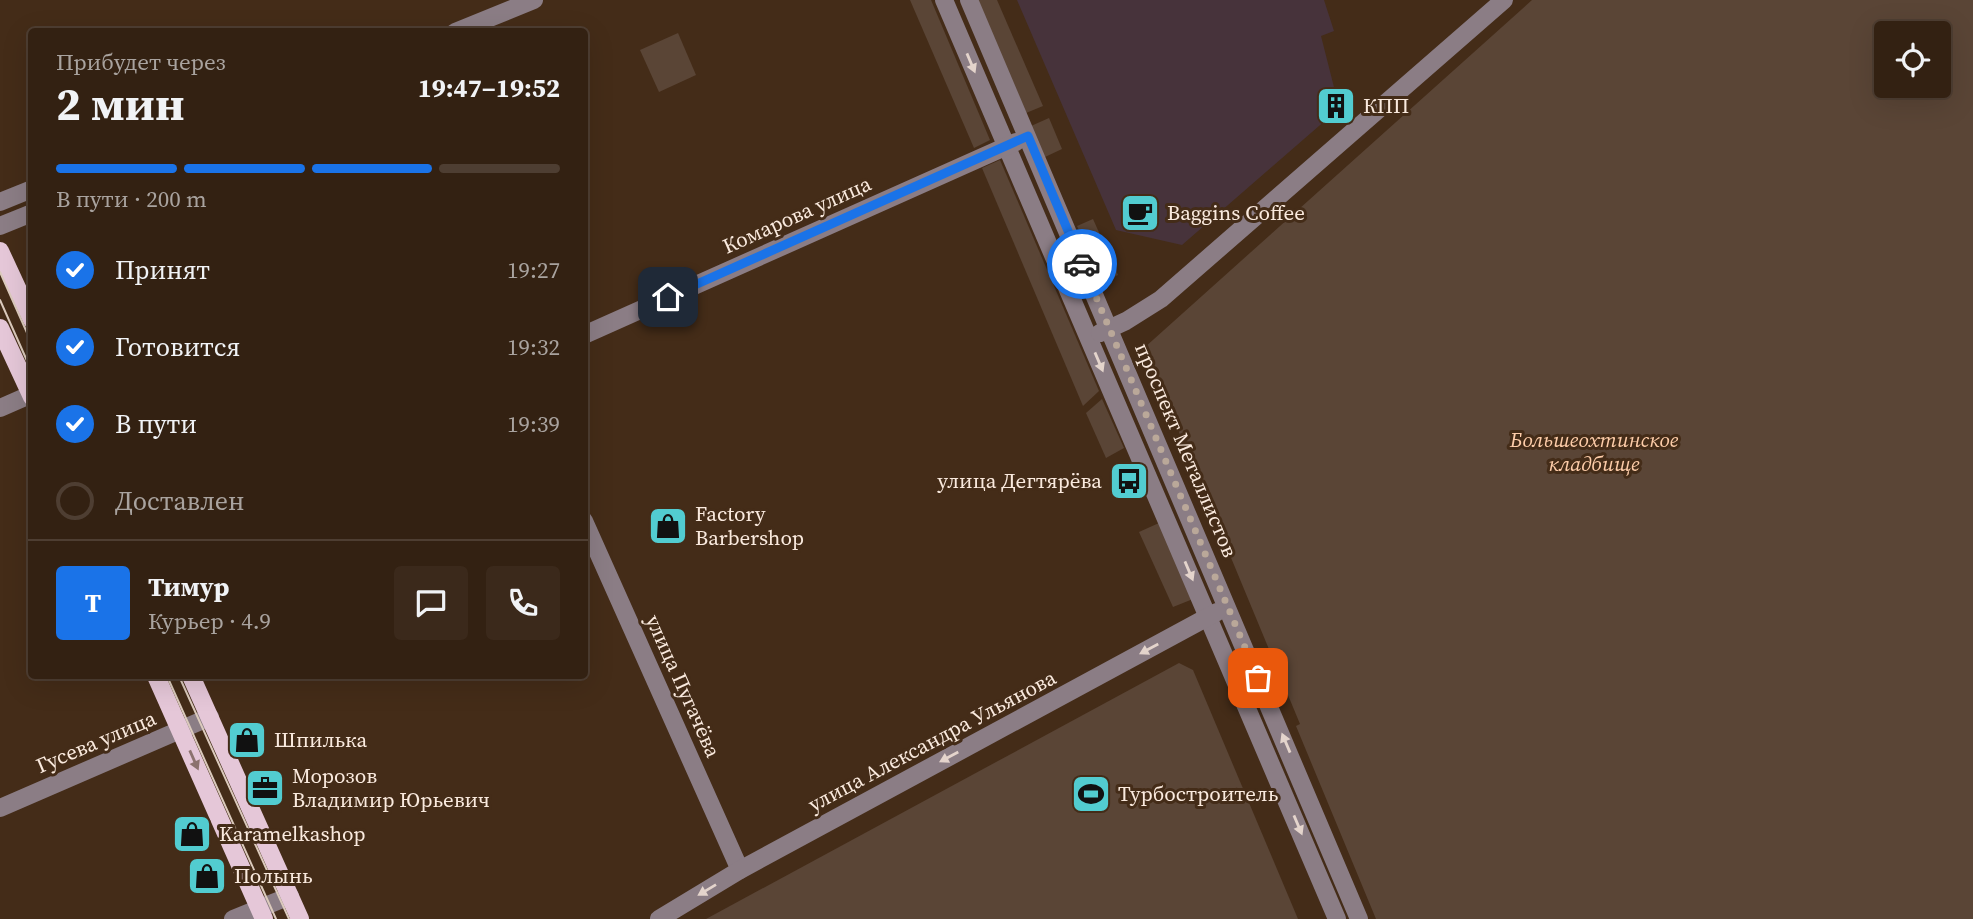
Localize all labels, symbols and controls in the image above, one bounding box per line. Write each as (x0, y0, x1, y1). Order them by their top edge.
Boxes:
map controls (1874, 21, 1951, 98)
button: locate (1874, 21, 1951, 98)
text: Прибудет через (56, 46, 226, 78)
one-way arrow (965, 53, 977, 73)
text: 19:47–19:52 (418, 70, 560, 106)
text: 2 мин (56, 72, 185, 135)
building icon: КПП (1315, 85, 1357, 127)
place label: КПП (1363, 91, 1409, 120)
street label: Комарова улица (718, 169, 876, 260)
text: В пути · 200 m (56, 183, 207, 215)
cafe icon: Baggins Coffee (1119, 192, 1161, 234)
place label: Baggins Coffee (1167, 198, 1305, 227)
courier (1047, 229, 1117, 299)
icon: car (1063, 245, 1101, 283)
icon: check (56, 251, 94, 289)
text: Принят (115, 252, 210, 288)
text: 19:27 (507, 254, 560, 286)
pin (638, 267, 698, 327)
icon: home (649, 278, 687, 316)
icon: check (56, 328, 94, 366)
text: Готовится (115, 329, 240, 365)
text: 19:32 (507, 331, 560, 363)
street label: проспект Металлистов (1128, 338, 1245, 561)
one-way arrow (1093, 352, 1105, 372)
icon: check (56, 405, 94, 443)
text: В пути (115, 406, 197, 442)
text: 19:39 (507, 408, 560, 440)
park label: Большеохтинское кладбище (1509, 425, 1679, 478)
bus stop icon: улица Дегтярёва (1108, 460, 1150, 502)
place label: улица Дегтярёва (937, 466, 1102, 495)
text: Доставлен (115, 483, 244, 519)
place label: Factory Barbershop (695, 499, 804, 552)
shop icon: Factory Barbershop (647, 505, 689, 547)
one-way arrow (1184, 561, 1195, 582)
button: chat (394, 566, 468, 640)
button: phone (486, 566, 560, 640)
text: Тимур (148, 569, 229, 605)
text: Т (85, 585, 101, 621)
text: Курьер · 4.9 (148, 605, 271, 637)
street label: улица Пугачёва (639, 610, 728, 762)
one-way arrow (1139, 643, 1159, 655)
pin (1228, 648, 1288, 708)
icon: bag (1239, 659, 1277, 697)
street label: улица Александра Ульянова (803, 663, 1061, 818)
street label: Гусева улица (31, 703, 161, 780)
shop icon: Шпилька (226, 719, 268, 761)
place label: Шпилька (274, 725, 367, 754)
one-way arrow (1280, 732, 1291, 753)
one-way arrow (188, 750, 200, 770)
one-way arrow (939, 751, 959, 763)
place label: Морозов Владимир Юрьевич (292, 761, 490, 814)
office icon: Морозов Владимир Юрьевич (244, 767, 286, 809)
sports icon: Турбостроитель (1070, 773, 1112, 815)
place label: Турбостроитель (1118, 779, 1278, 808)
shop icon: Karamelkashop (171, 813, 213, 855)
one-way arrow (1292, 815, 1303, 836)
place label: Karamelkashop (219, 819, 366, 848)
shop icon: Полынь (186, 855, 228, 897)
place label: Полынь (234, 861, 313, 890)
one-way arrow (697, 884, 716, 896)

